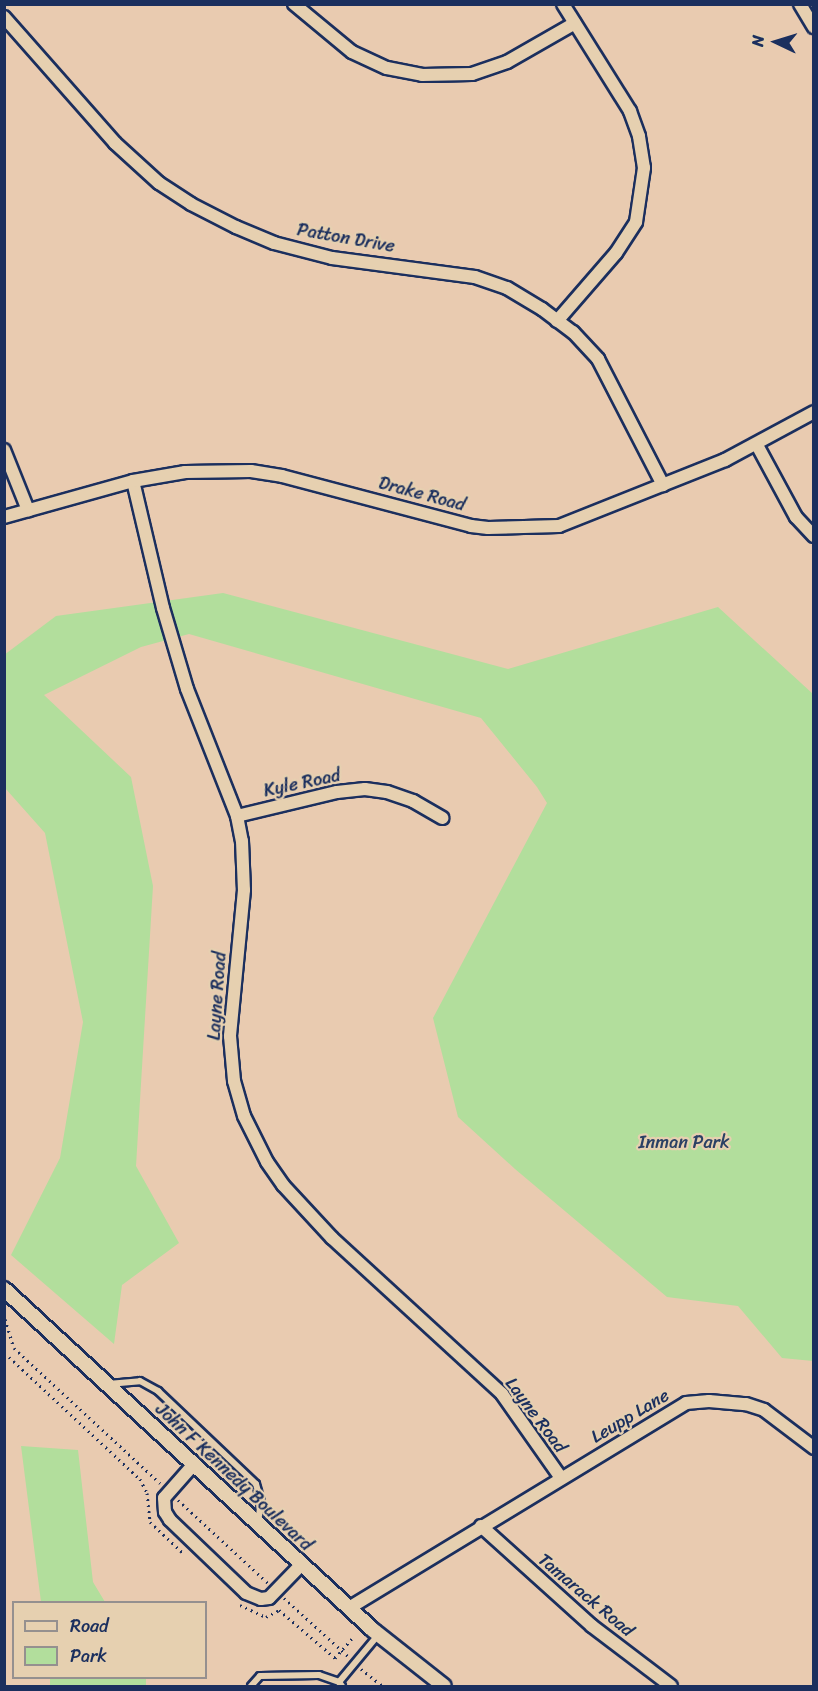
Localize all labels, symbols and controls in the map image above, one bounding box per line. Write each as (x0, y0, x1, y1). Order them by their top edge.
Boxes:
north arrow (746, 12, 806, 72)
text: N (743, 34, 772, 47)
street label: Patton Drive (295, 219, 397, 257)
street label: Drake Road (376, 472, 468, 516)
street label: Kyle Road (262, 764, 342, 802)
street label: Layne Road (203, 951, 231, 1041)
park label: Inman Park (638, 1131, 730, 1153)
street label: Layne Road (501, 1373, 571, 1457)
street label: Leupp Lane (587, 1384, 673, 1448)
street label: John F Kennedy Boulevard (151, 1399, 317, 1555)
street label: Tamarack Road (534, 1549, 638, 1641)
legend (12, 1601, 207, 1679)
text: Road (70, 1610, 109, 1642)
text: Park (70, 1640, 107, 1672)

